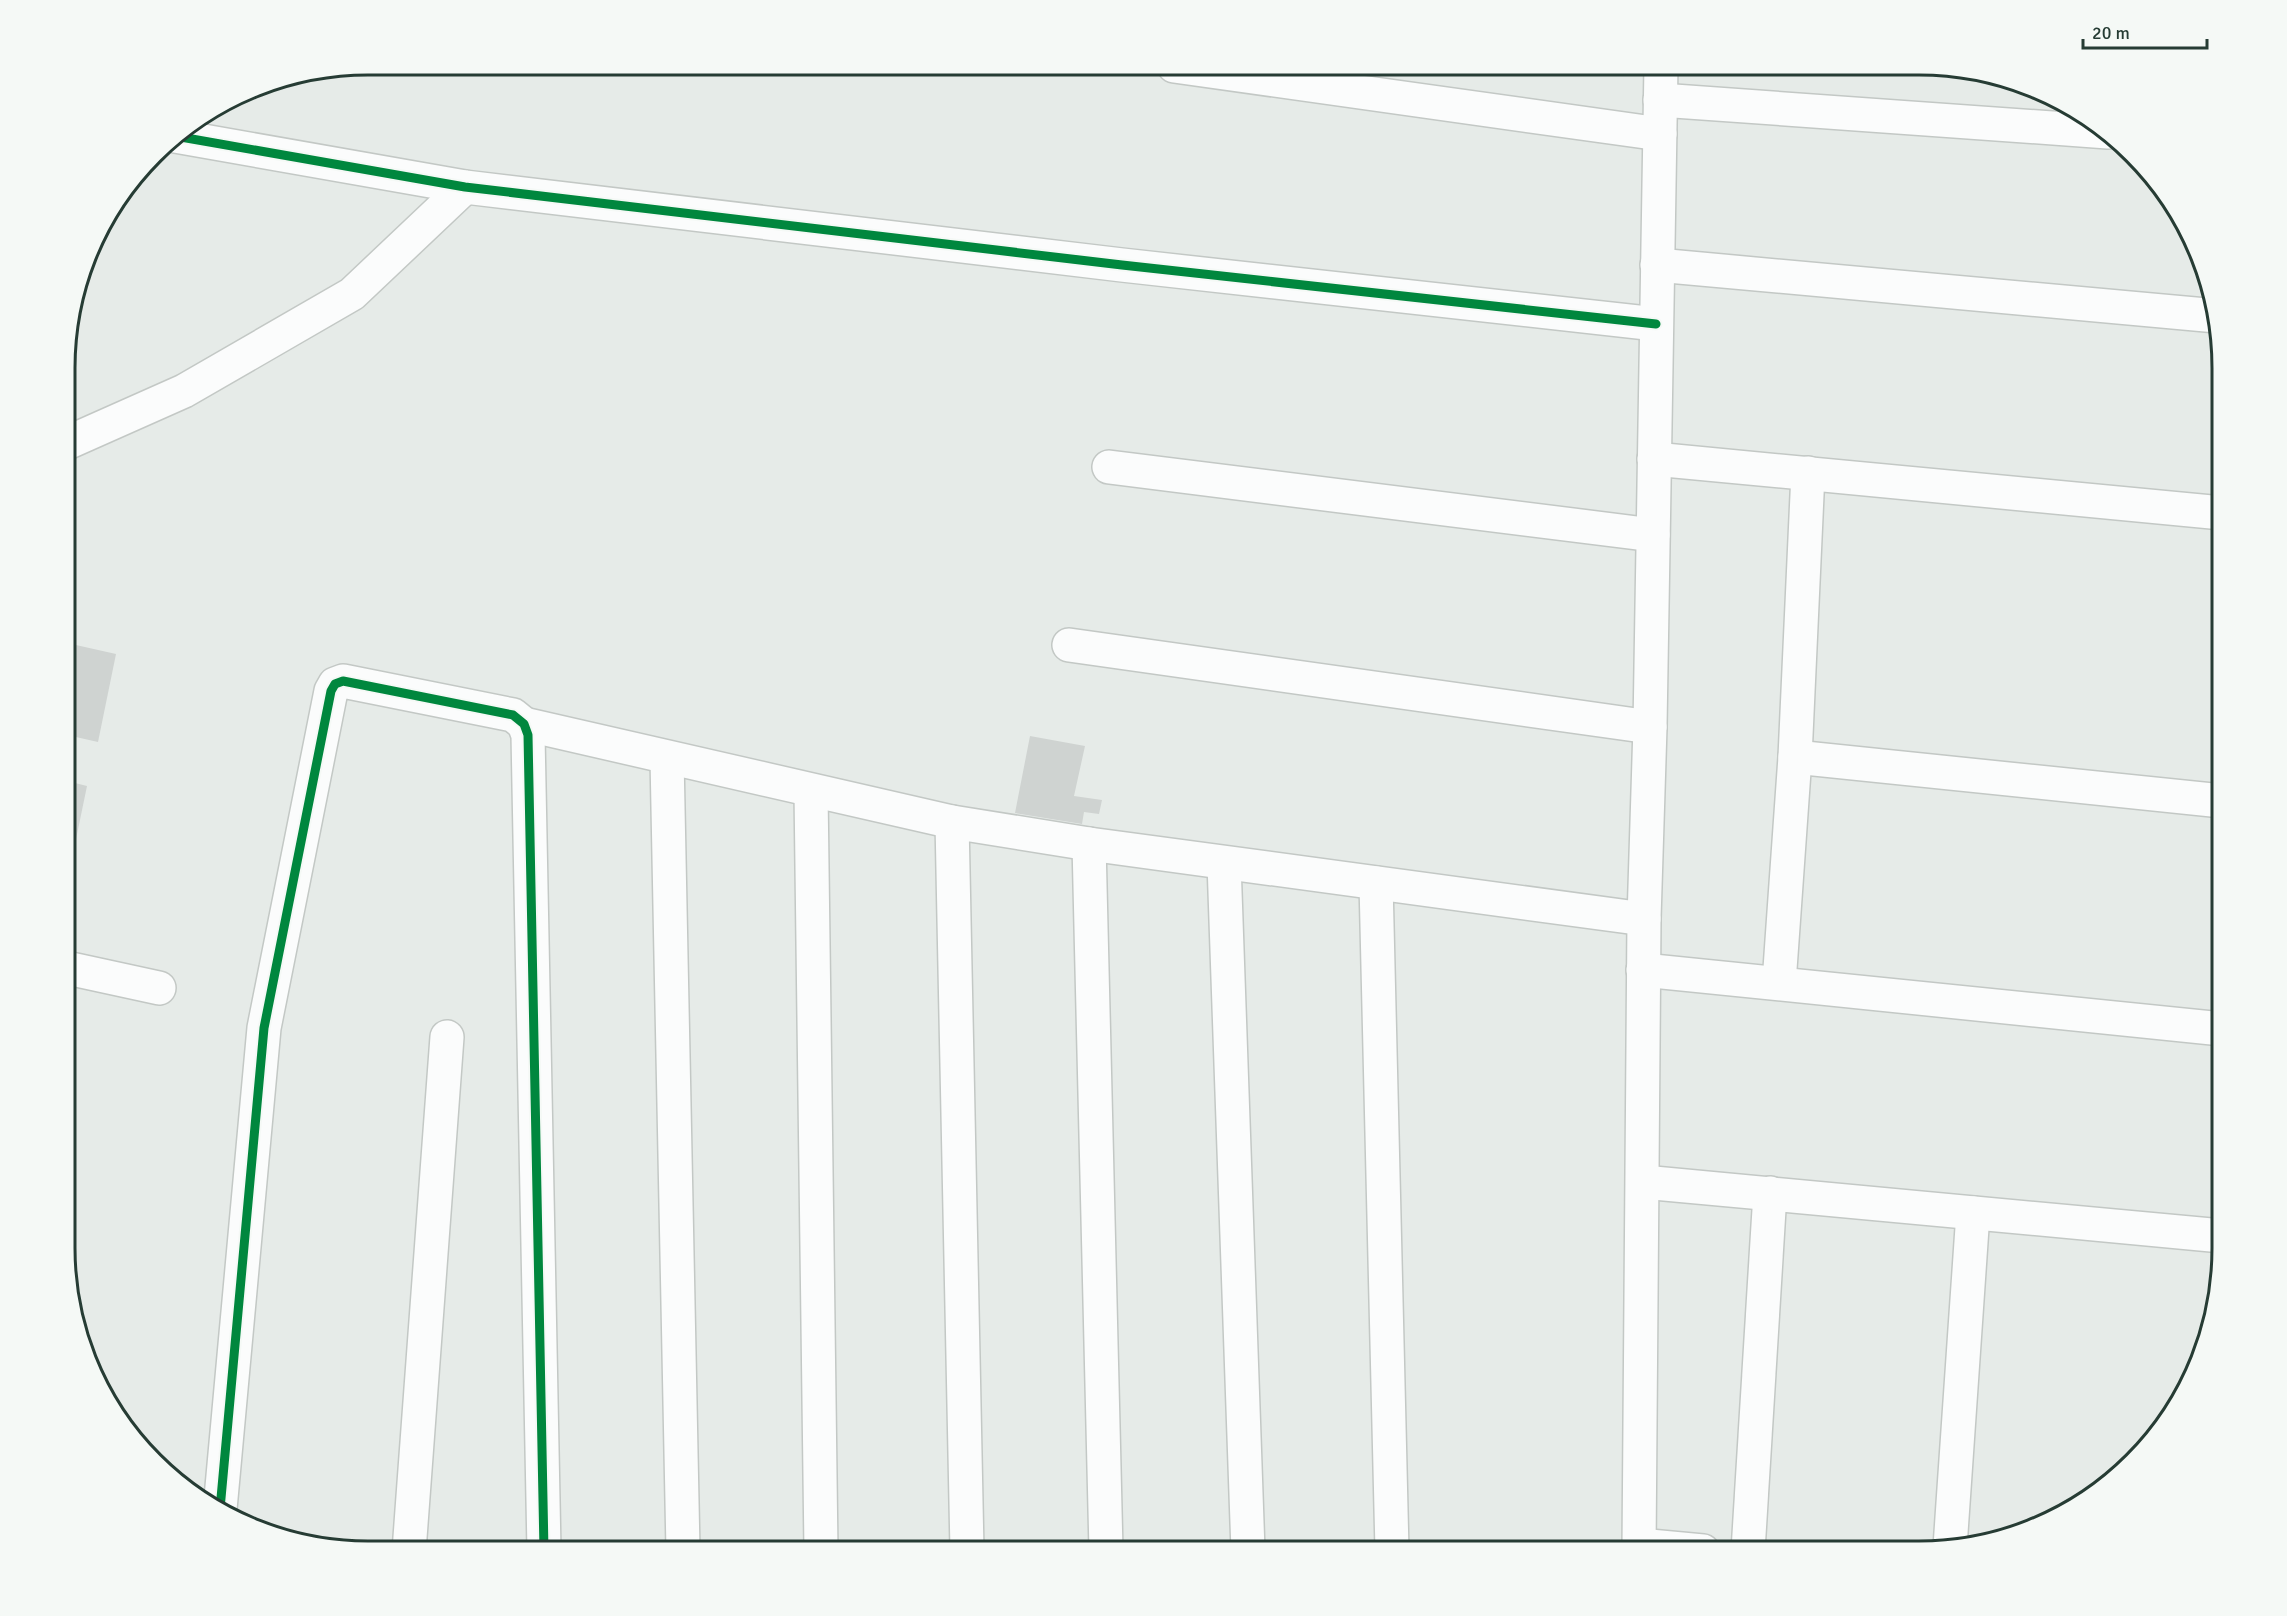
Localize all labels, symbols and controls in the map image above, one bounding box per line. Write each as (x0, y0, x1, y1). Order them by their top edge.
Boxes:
scale bar (2083, 12, 2208, 50)
text: 20 m (2092, 22, 2130, 44)

